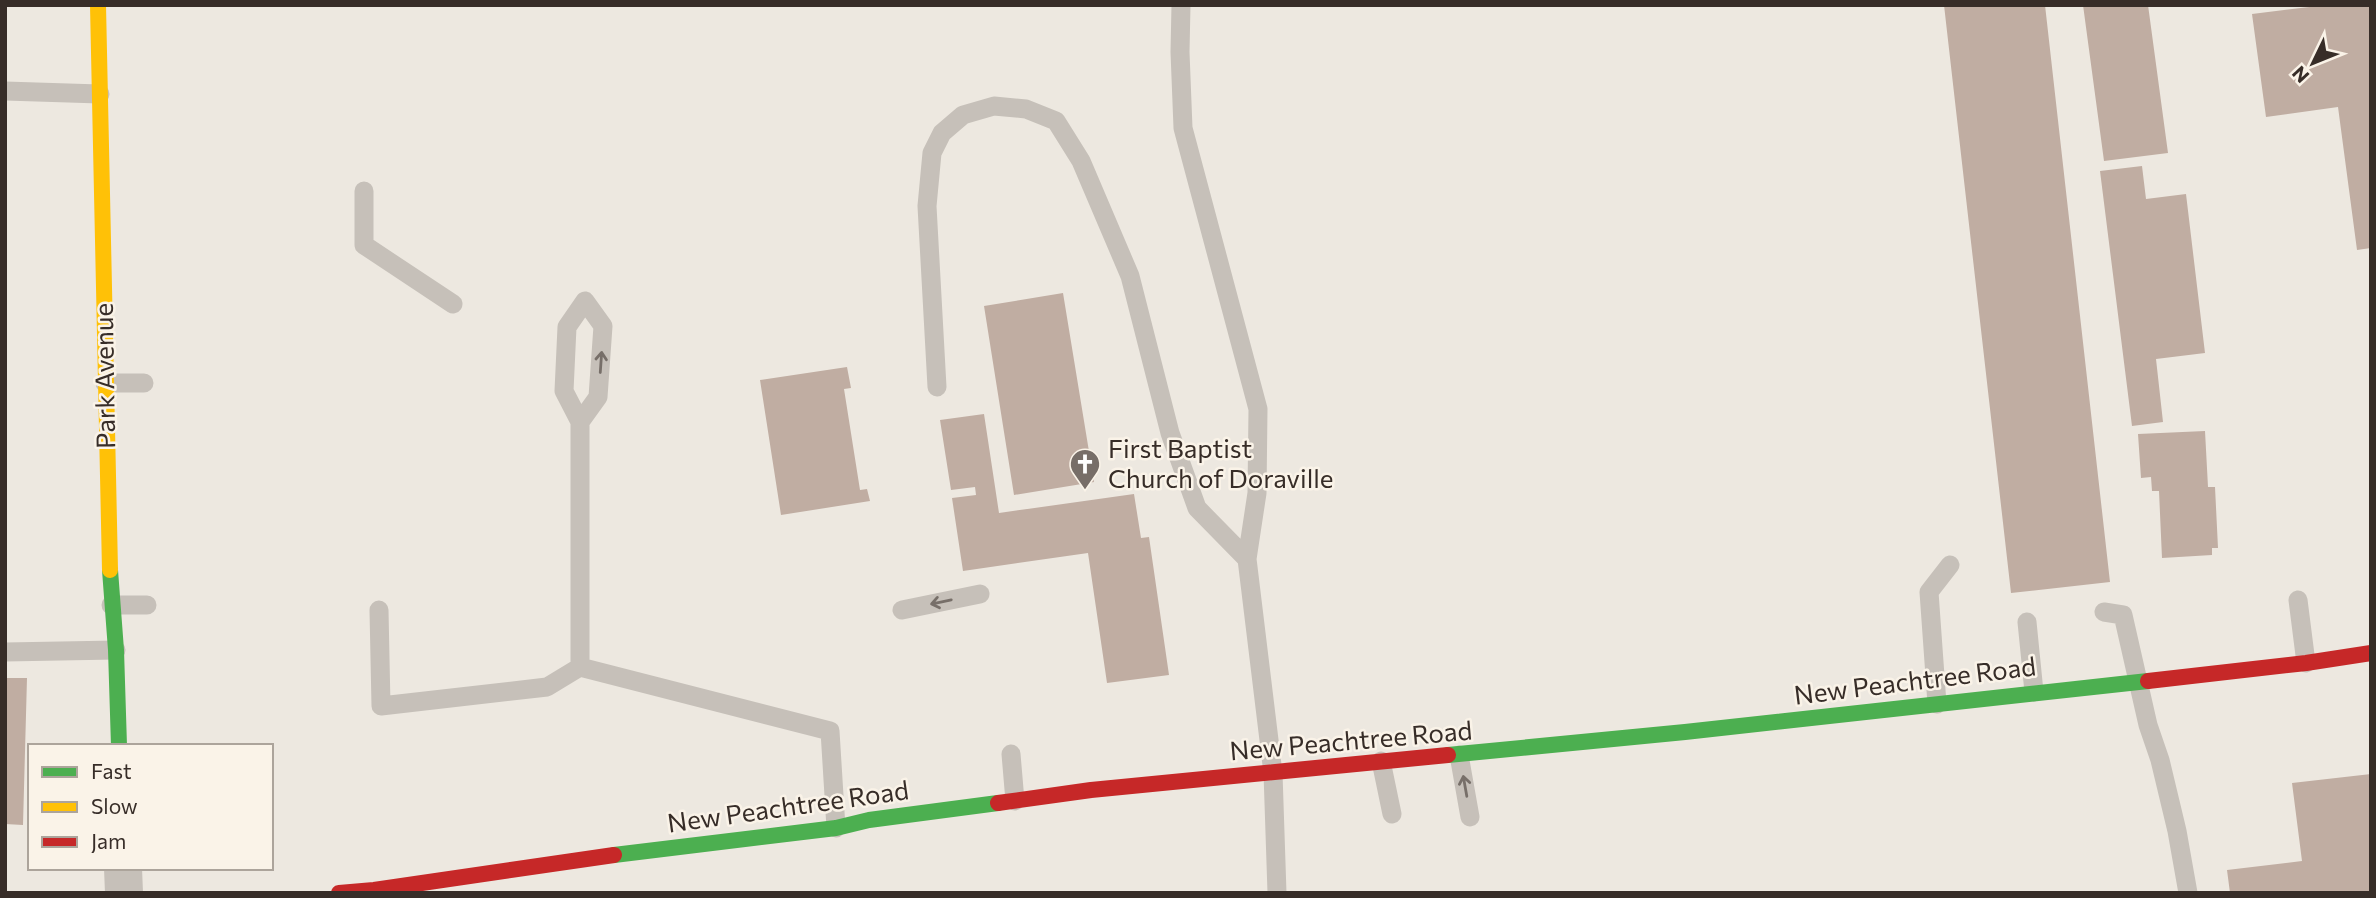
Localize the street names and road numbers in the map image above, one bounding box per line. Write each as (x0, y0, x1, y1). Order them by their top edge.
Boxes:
street label: Park Avenue (87, 303, 120, 449)
street label: New Peachtree Road (1792, 649, 2038, 710)
street label: New Peachtree Road (1228, 713, 1473, 766)
street label: New Peachtree Road (665, 773, 910, 838)

